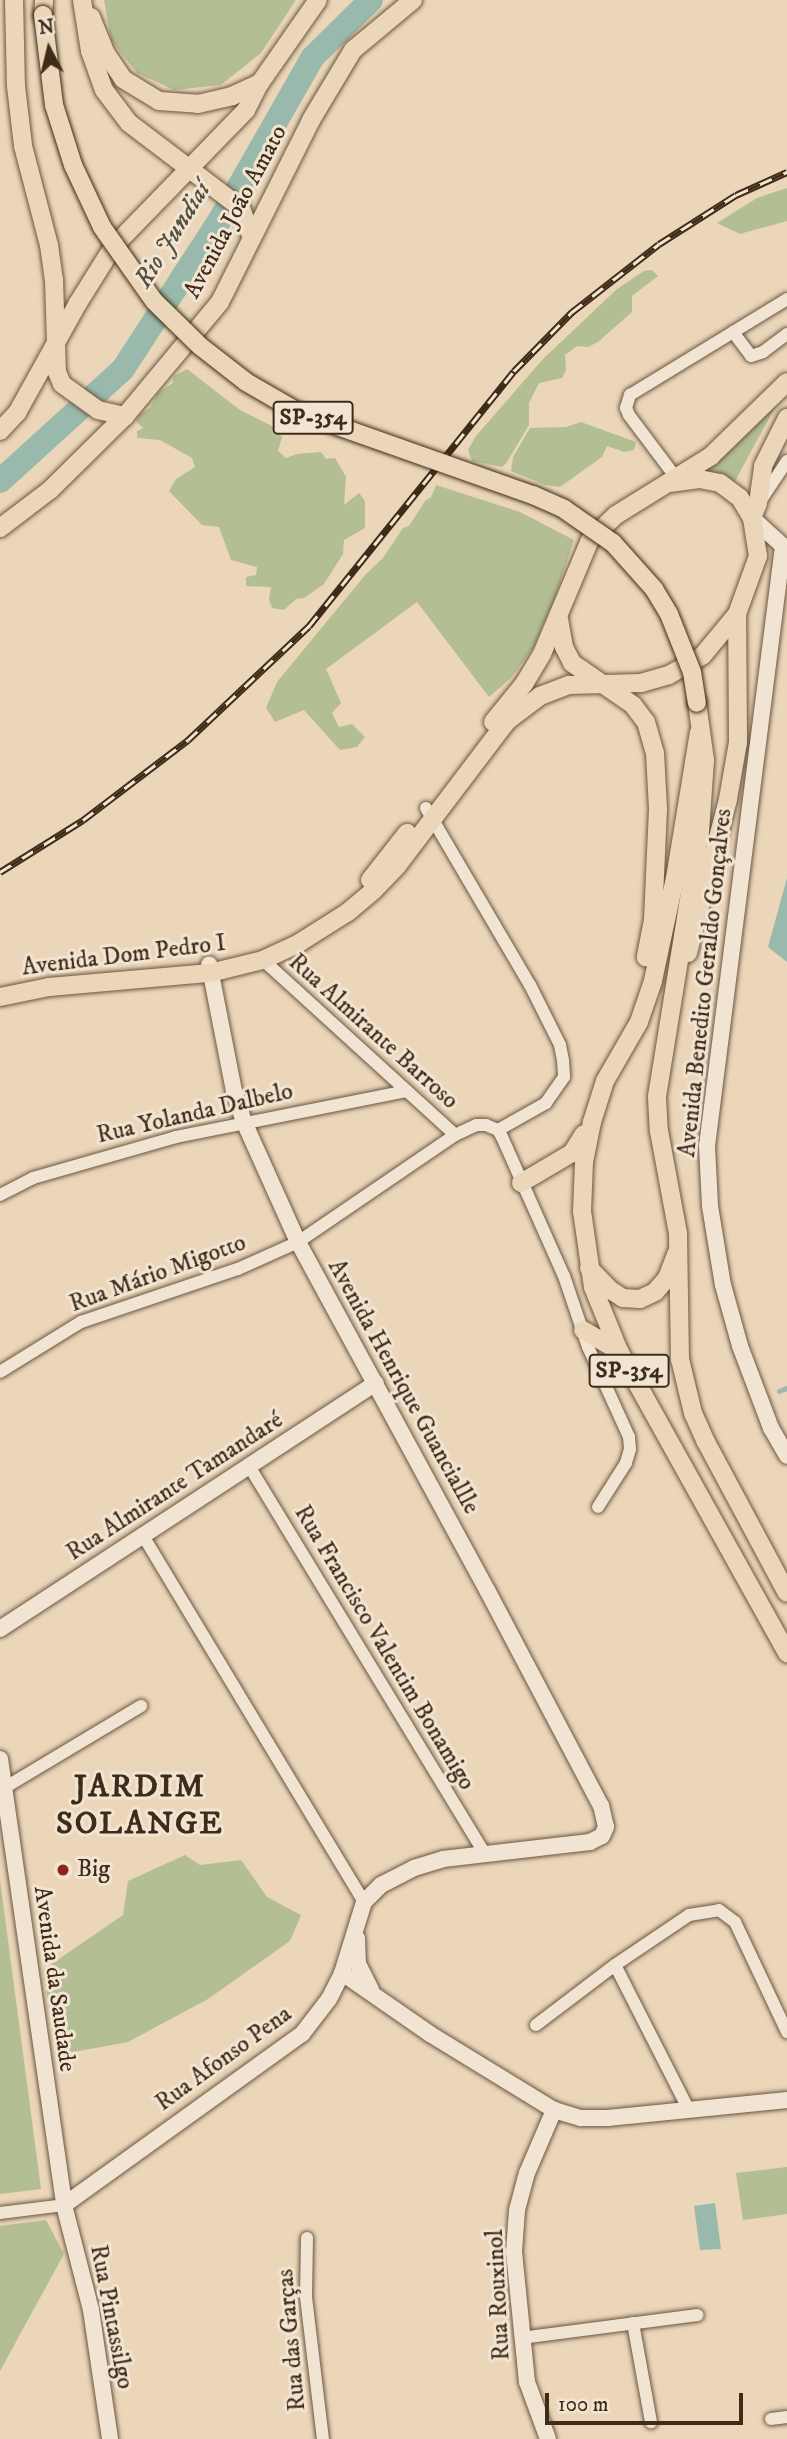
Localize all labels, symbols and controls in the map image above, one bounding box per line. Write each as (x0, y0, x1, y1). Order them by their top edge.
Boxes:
north arrow (14, 14, 84, 84)
text: N (37, 15, 56, 40)
street label: Avenida João Amato (178, 120, 294, 304)
water label: Rio Jundiaí (128, 176, 218, 294)
road number: SP-354 (271, 398, 355, 438)
street label: Avenida Benedito Geraldo Gonçalves (673, 807, 739, 1159)
street label: Avenida Dom Pedro I (20, 929, 228, 983)
street label: Rua Almirante Barroso (282, 948, 464, 1116)
street label: Rua Yolanda Dalbelo (94, 1077, 296, 1151)
street label: Rua Mário Migotto (66, 1229, 250, 1319)
street label: Avenida Henrique Guanciallle (321, 1255, 485, 1519)
road number: SP-354 (587, 1352, 671, 1390)
street label: Rua Almirante Tamandaré (62, 1406, 288, 1568)
street label: Rua Francisco Valentim Bonamigo (287, 1500, 481, 1796)
district label: JARDIM SOLANGE (57, 1769, 223, 1844)
place label: Big (77, 1856, 110, 1884)
marker: Big (55, 1862, 71, 1878)
street label: Avenida da Saudade (27, 1884, 81, 2074)
street label: Rua Afonso Pena (150, 2000, 298, 2118)
street label: Rua Rouxinol (481, 2229, 517, 2361)
street label: Rua Pintassilgo (83, 2243, 139, 2391)
street label: Rua das Garças (271, 2268, 313, 2412)
scale bar (549, 2380, 747, 2424)
text: 100 m (558, 2392, 609, 2418)

